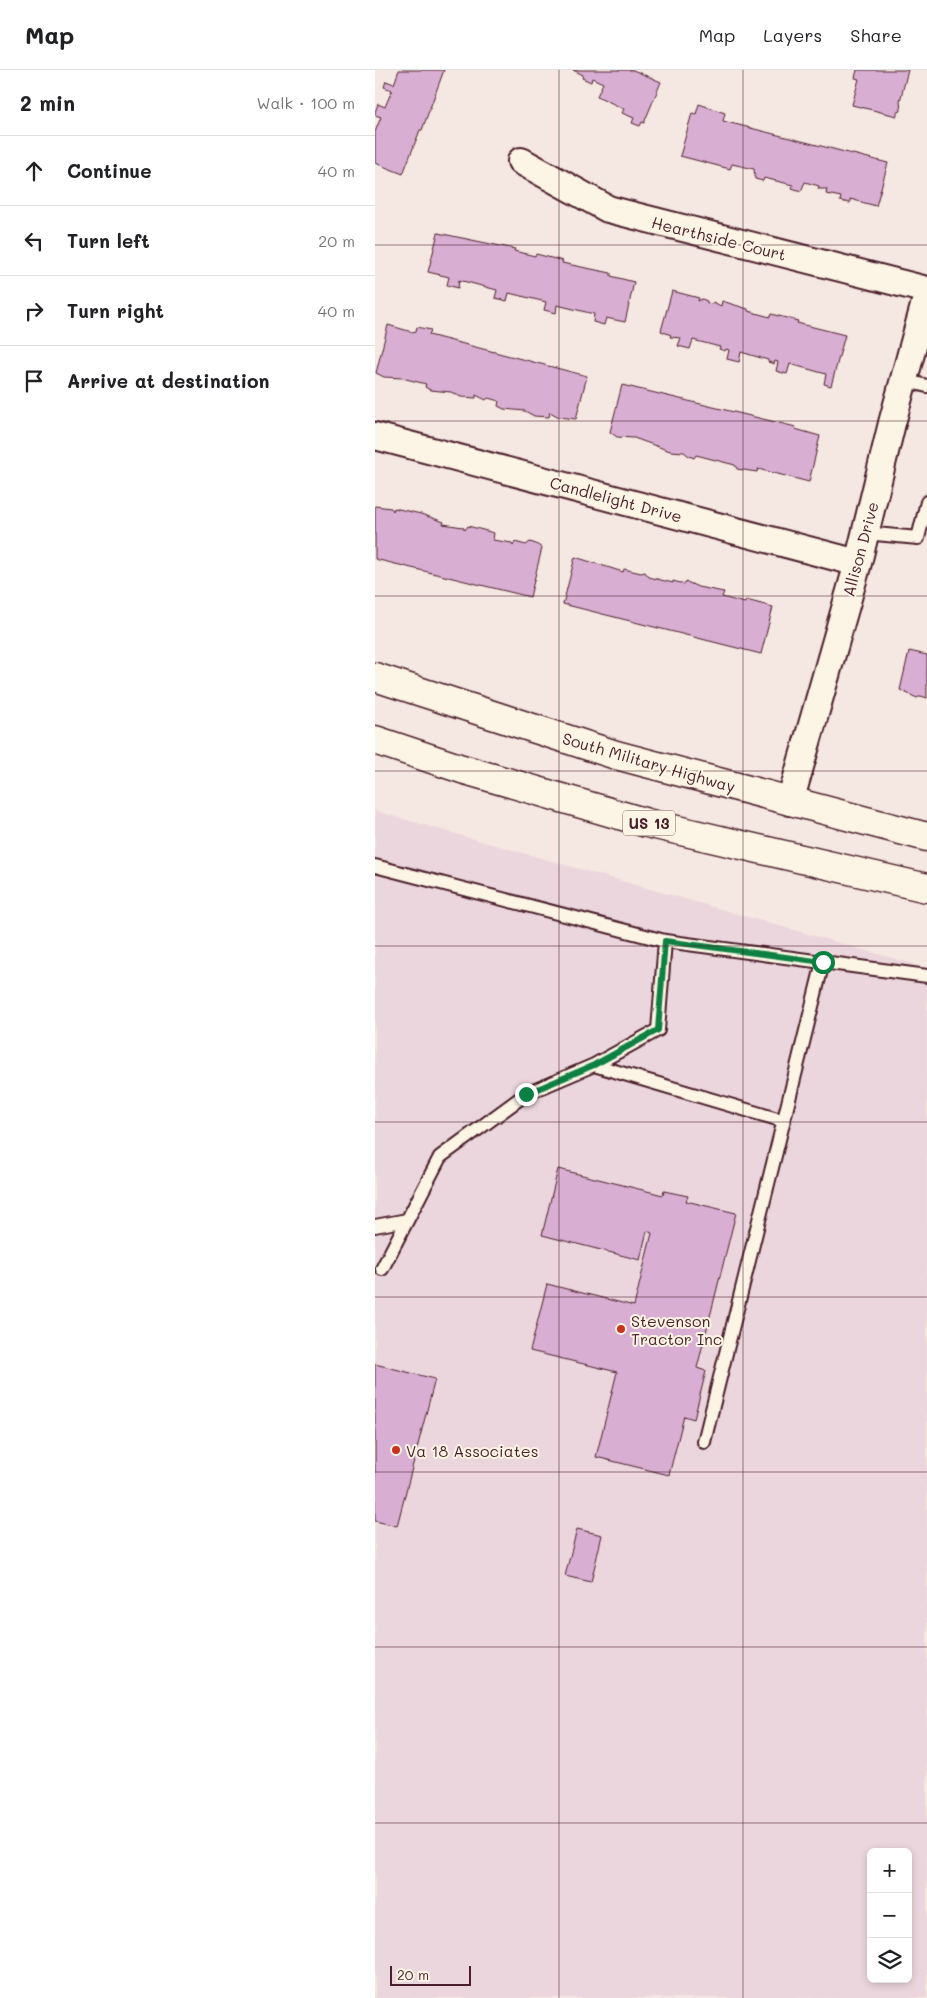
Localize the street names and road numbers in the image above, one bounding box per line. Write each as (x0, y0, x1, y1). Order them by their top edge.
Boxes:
street label: Hearthside Court (650, 211, 788, 265)
street label: Candlelight Drive (548, 471, 684, 527)
street label: Allison Drive (837, 499, 883, 599)
street label: South Military Highway (560, 727, 738, 797)
road number: US 13 (623, 810, 675, 836)

